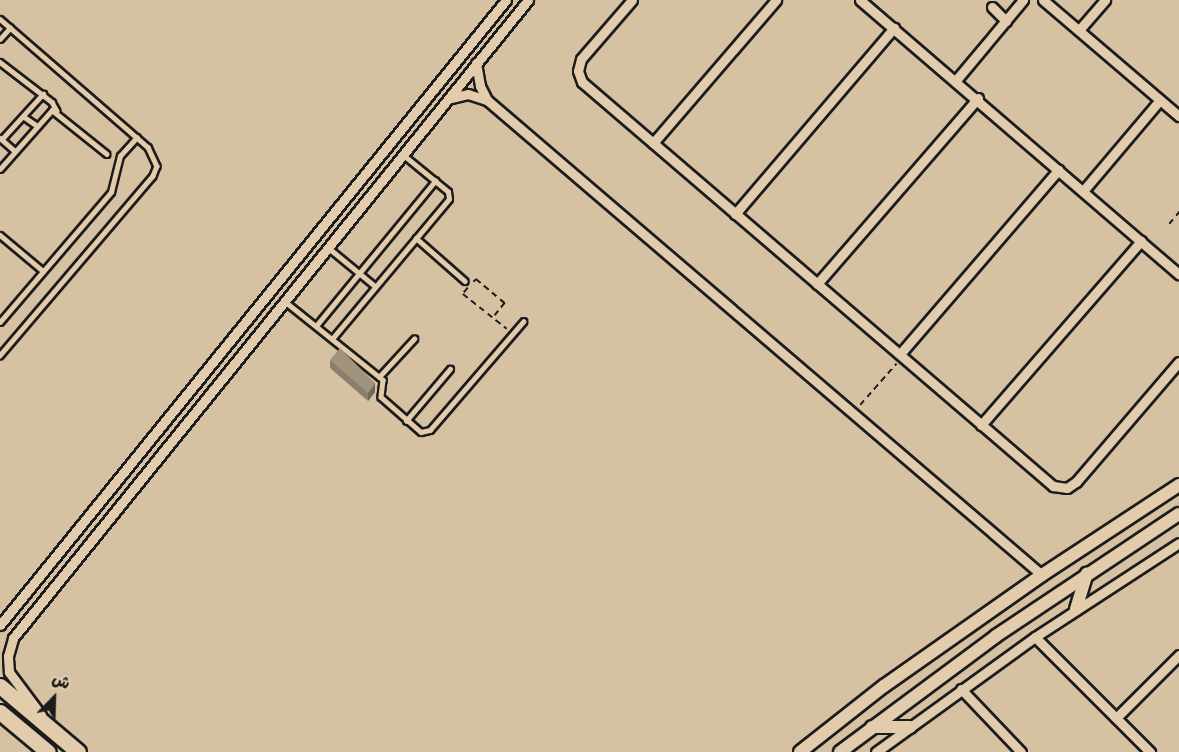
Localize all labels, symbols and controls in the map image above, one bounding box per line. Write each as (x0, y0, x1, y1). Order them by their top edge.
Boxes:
north arrow (24, 668, 84, 728)
text: ش (49, 669, 73, 693)

